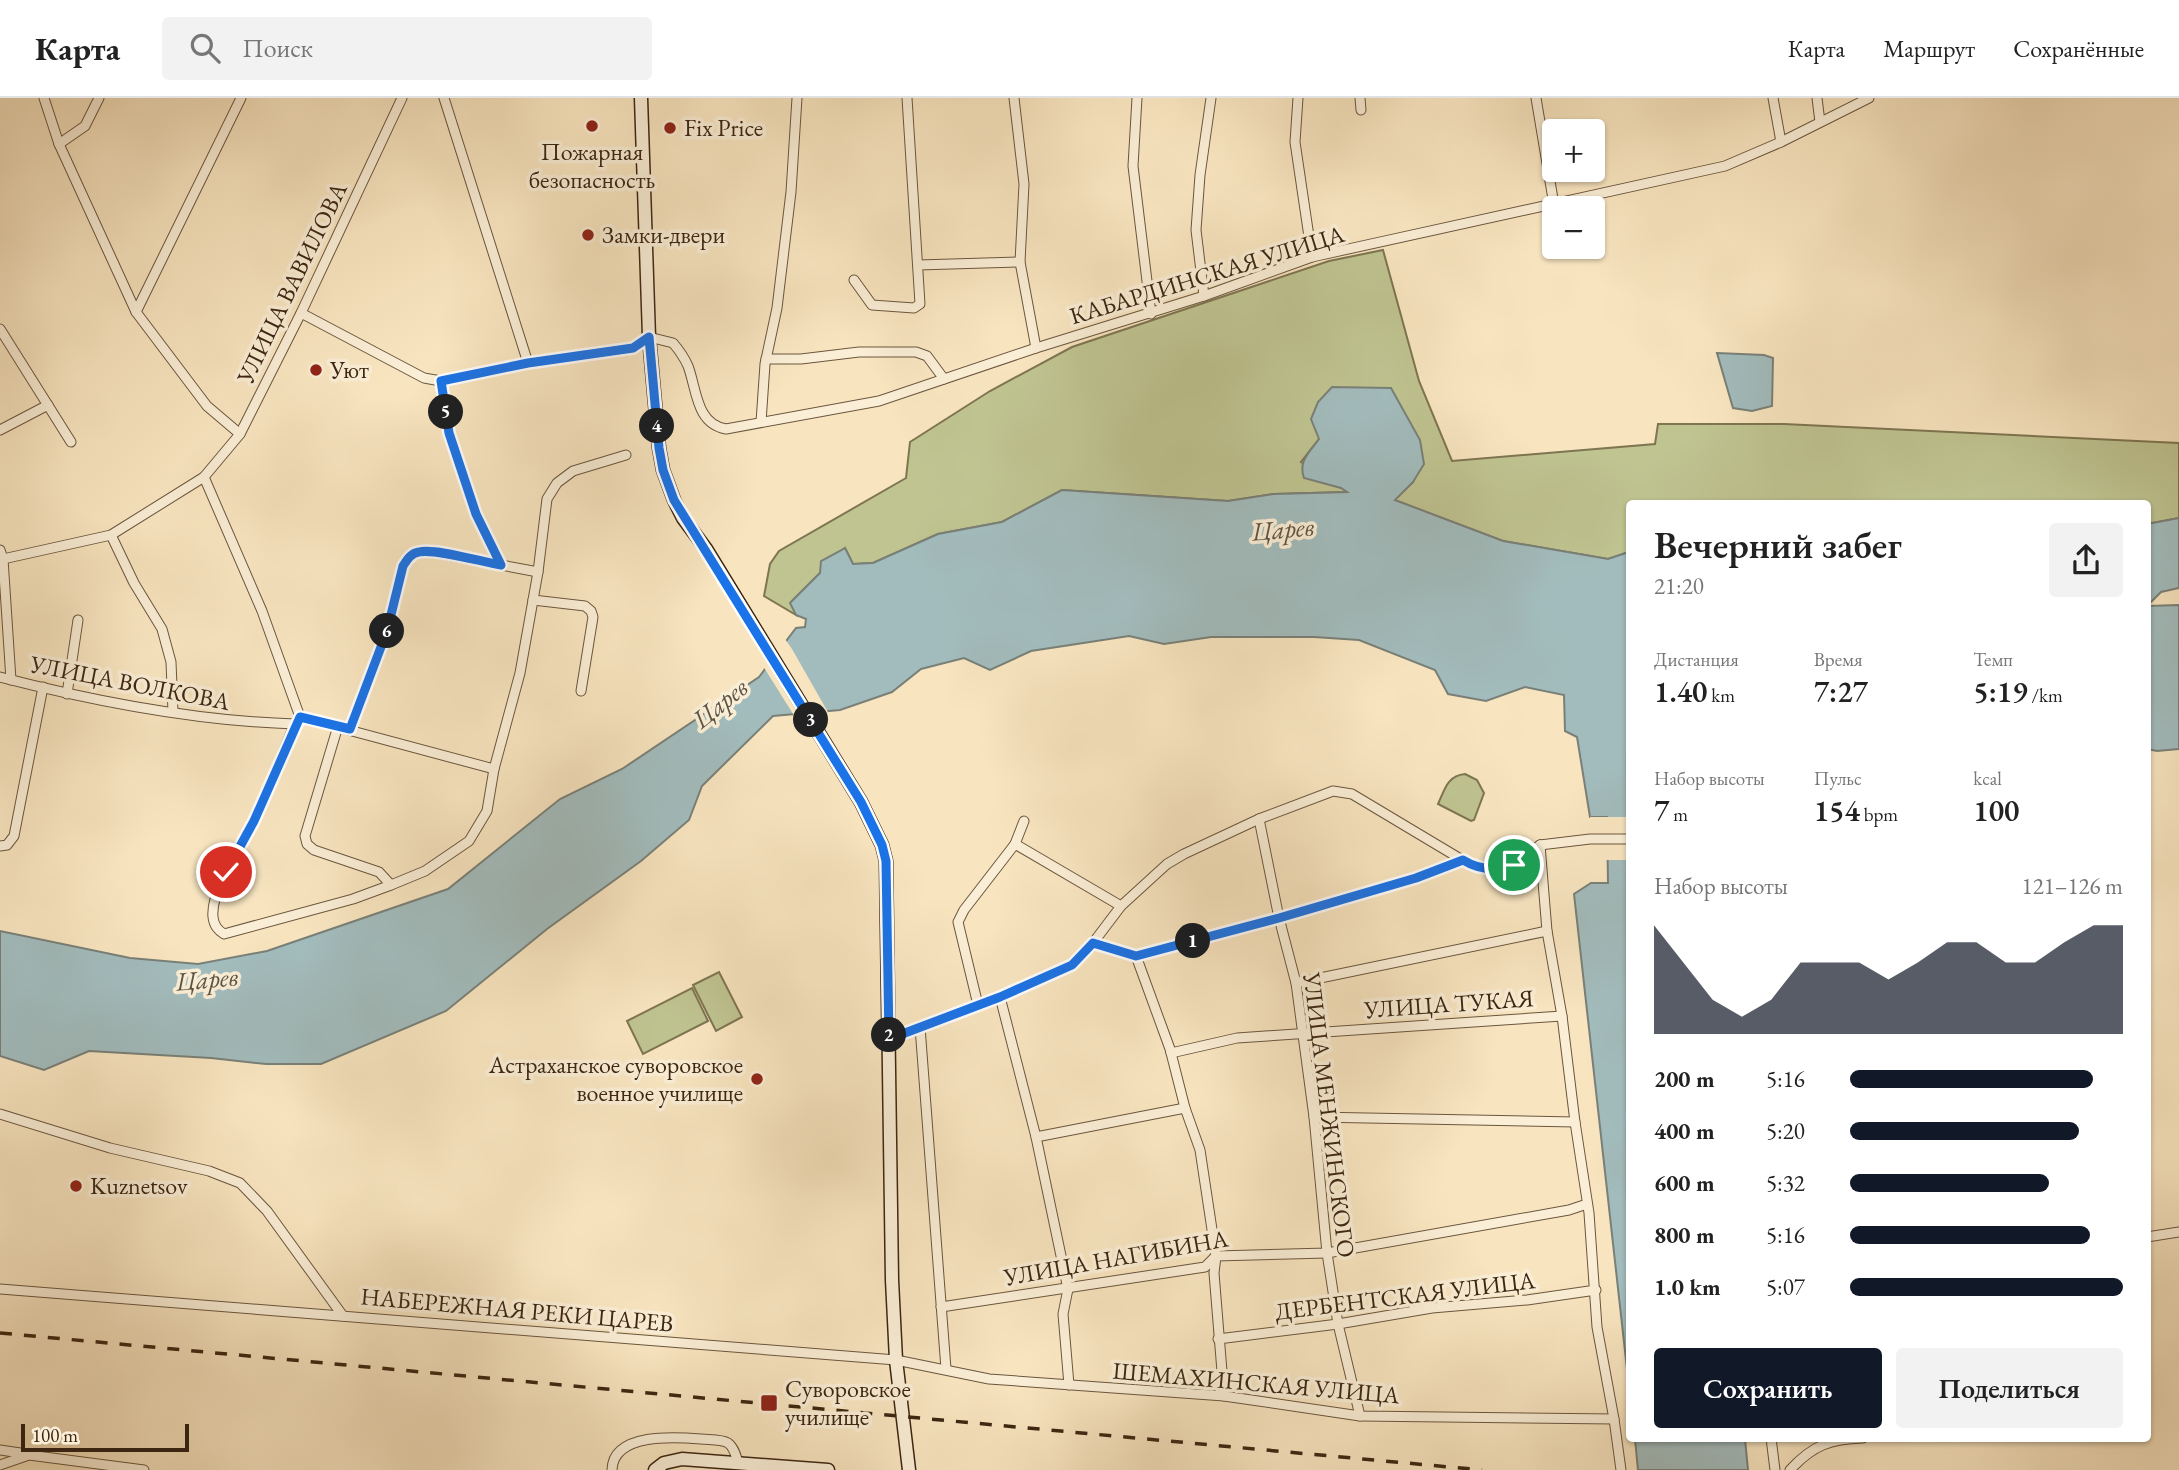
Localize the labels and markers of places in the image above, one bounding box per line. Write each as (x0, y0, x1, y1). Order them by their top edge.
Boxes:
place label: Fix Price (684, 112, 763, 143)
marker: Пожарная безопасность (584, 118, 600, 134)
marker: Fix Price (662, 120, 678, 136)
place label: Пожарная безопасность (529, 136, 655, 195)
place label: Замки-двери (602, 219, 725, 250)
marker: Замки-двери (580, 227, 596, 243)
place label: Уют (329, 354, 369, 385)
marker: Уют (308, 362, 324, 378)
pin: 5 (428, 394, 464, 430)
pin: 4 (640, 408, 674, 444)
pin: 6 (370, 614, 404, 648)
pin: 3 (794, 702, 828, 738)
pin (1484, 835, 1544, 895)
pin (196, 842, 256, 902)
pin: 1 (1176, 924, 1210, 958)
pin: 2 (872, 1018, 906, 1052)
place label: Астраханское суворовское военное училище (488, 1049, 743, 1108)
marker: Астраханское суворовское военное училище (749, 1071, 765, 1087)
place label: Kuznetsov (90, 1170, 188, 1201)
marker: Kuznetsov (68, 1178, 84, 1194)
place label: Суворовское училище (785, 1373, 911, 1432)
marker: Суворовское училище (759, 1393, 779, 1413)

